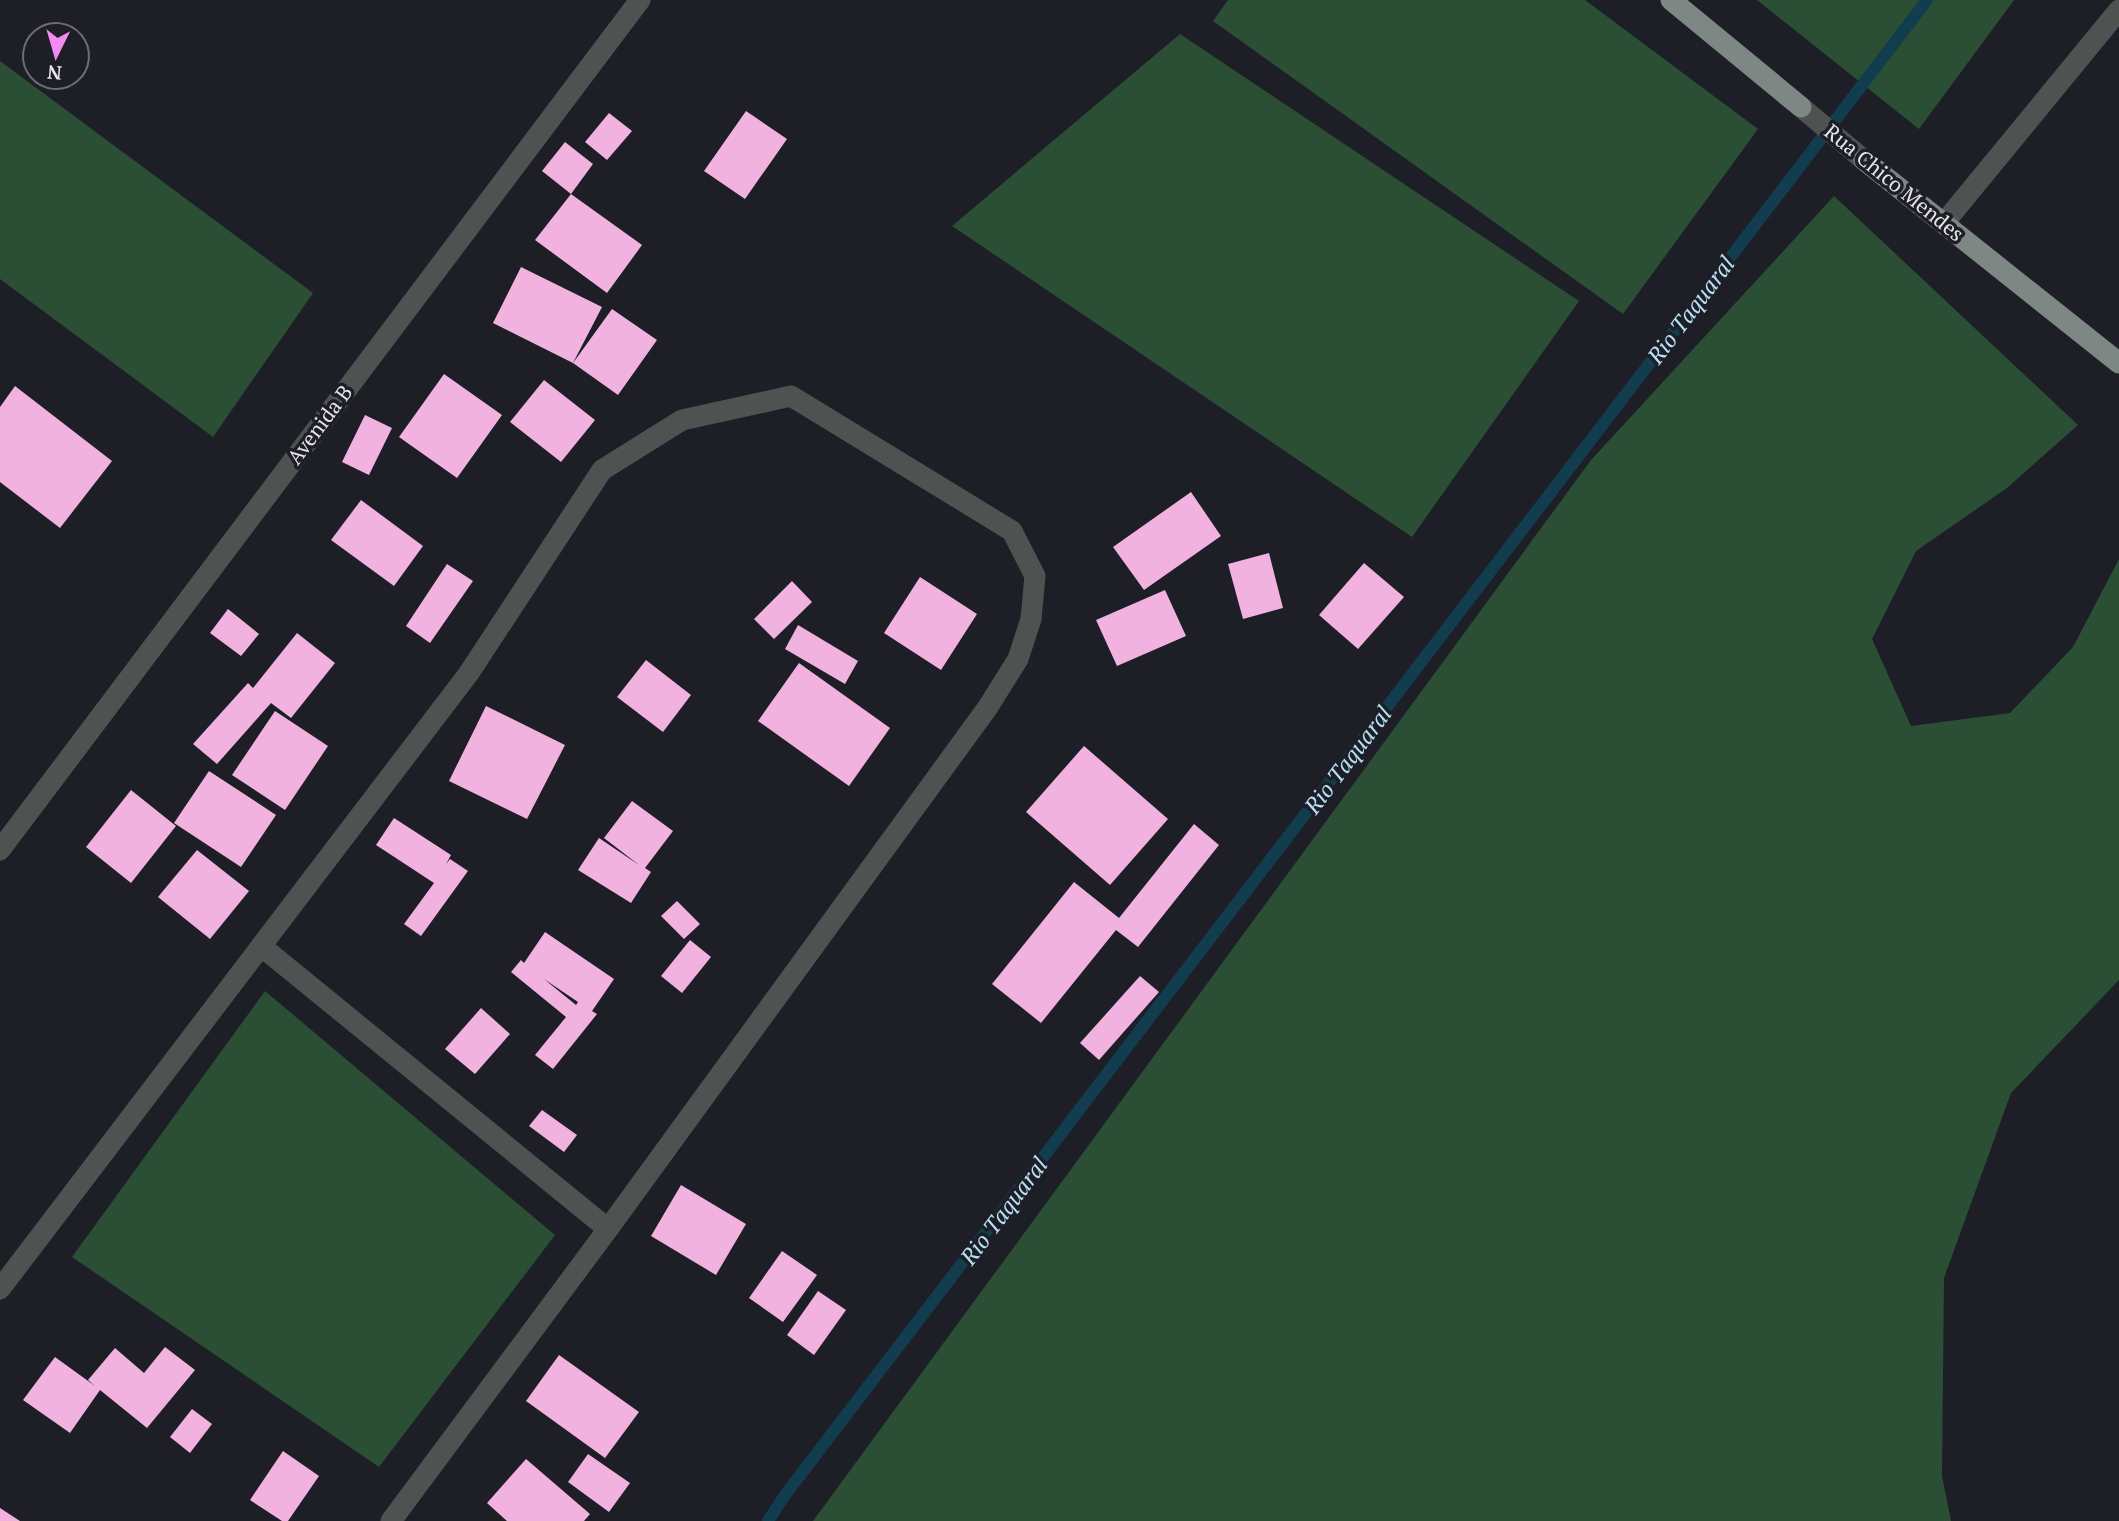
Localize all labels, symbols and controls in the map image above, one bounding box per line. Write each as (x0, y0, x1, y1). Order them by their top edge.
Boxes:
north arrow (21, 21, 91, 91)
text: N (46, 60, 63, 87)
street label: Rua Chico Mendes (1819, 117, 1970, 247)
water label: Rio Taquaral (1639, 249, 1742, 371)
street label: Avenida B (280, 379, 358, 470)
water label: Rio Taquaral (1296, 699, 1399, 821)
water label: Rio Taquaral (952, 1150, 1055, 1272)

